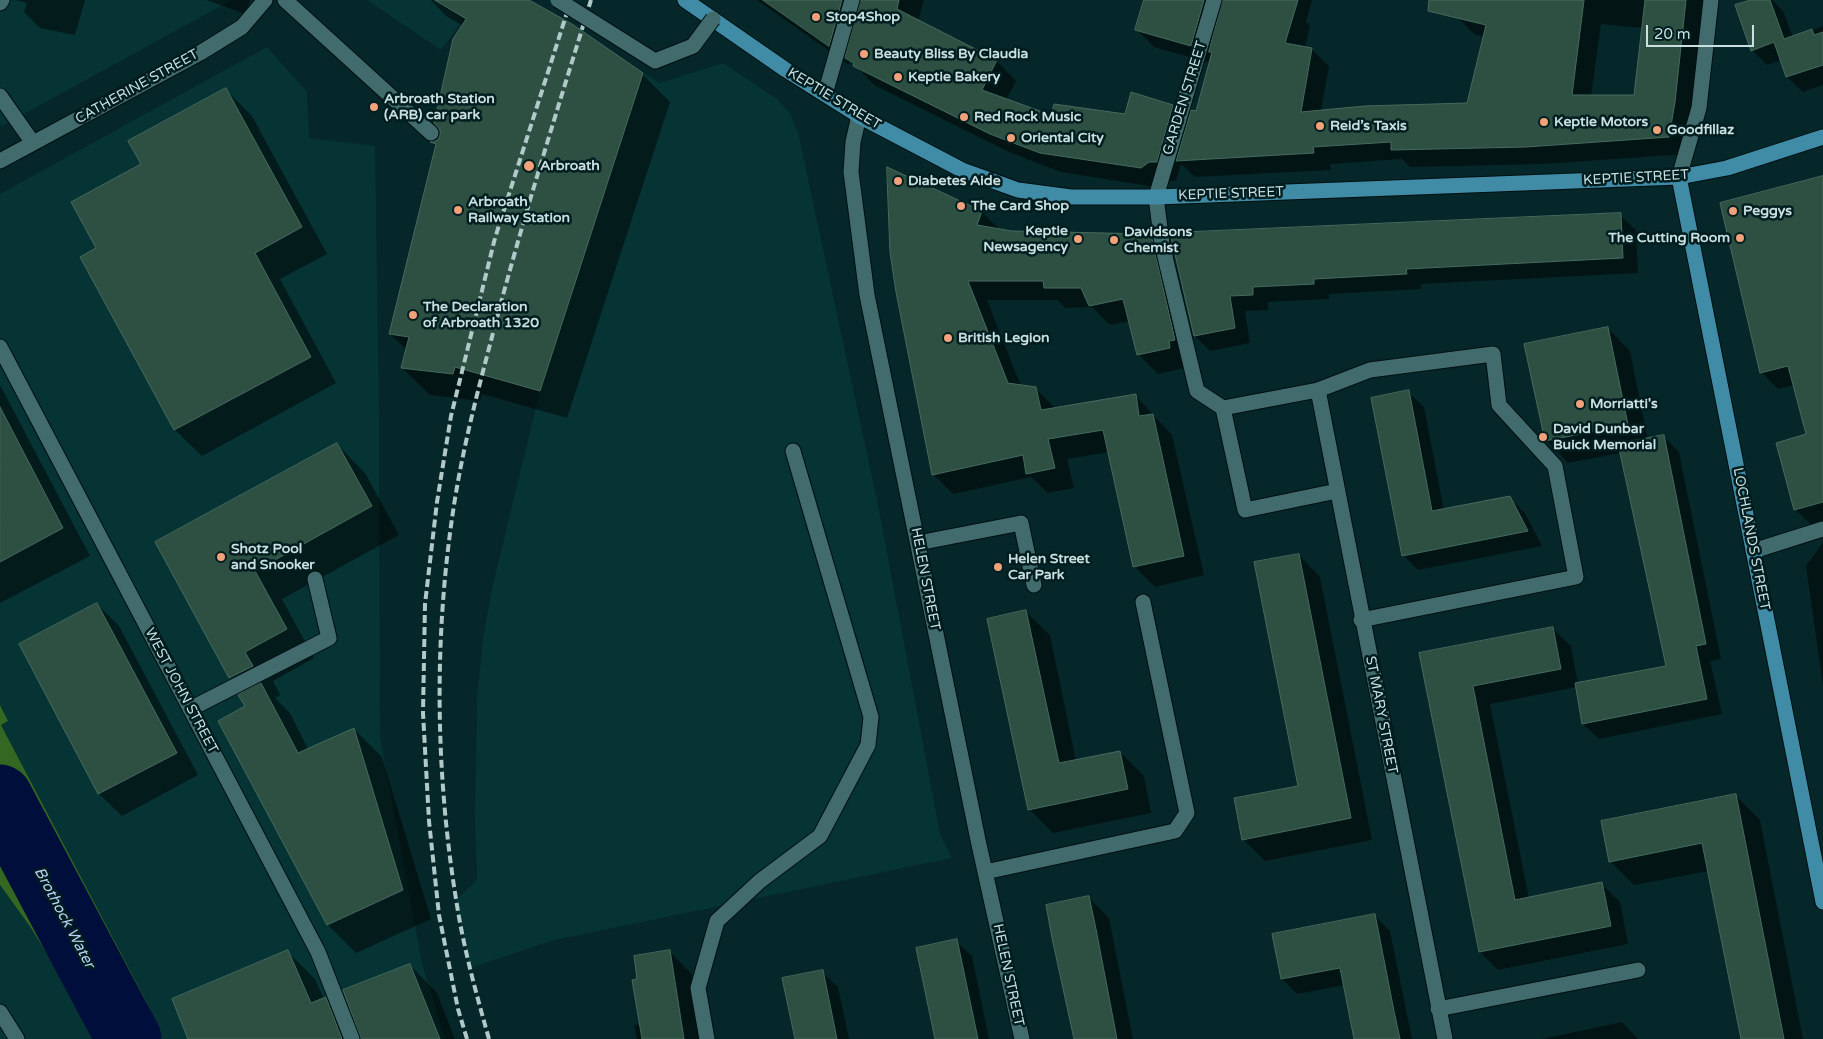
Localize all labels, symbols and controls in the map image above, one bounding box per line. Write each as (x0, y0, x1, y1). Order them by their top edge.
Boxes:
place label: Stop4Shop (826, 9, 900, 25)
marker: Stop4Shop (810, 11, 822, 23)
scale bar (1648, 15, 1756, 47)
text: 20 m (1654, 25, 1691, 43)
street label: GARDEN STREET (1160, 39, 1210, 157)
street label: CATHERINE STREET (73, 46, 201, 128)
place label: Beauty Bliss By Claudia (874, 46, 1028, 62)
marker: Beauty Bliss By Claudia (858, 48, 870, 60)
street label: KEPTIE STREET (784, 65, 884, 133)
place label: Keptie Bakery (908, 69, 1000, 85)
marker: Keptie Bakery (892, 71, 904, 83)
place label: Arbroath Station (ARB) car park (384, 91, 495, 124)
marker: Arbroath Station (ARB) car park (368, 101, 380, 113)
place label: Red Rock Music (974, 109, 1081, 125)
marker: Red Rock Music (958, 111, 970, 123)
place label: Keptie Motors (1554, 114, 1648, 130)
marker: Keptie Motors (1538, 116, 1550, 128)
place label: Reid’s Taxis (1330, 118, 1407, 134)
marker: Reid’s Taxis (1314, 120, 1326, 132)
place label: Goodfillaz (1667, 122, 1734, 138)
marker: Goodfillaz (1651, 124, 1663, 136)
place label: Oriental City (1021, 130, 1104, 146)
marker: Oriental City (1005, 132, 1017, 144)
place label: Arbroath (540, 158, 600, 174)
marker: Arbroath (522, 159, 536, 173)
street label: KEPTIE STREET (1583, 167, 1689, 189)
place label: Diabetes Aide (908, 173, 1001, 189)
marker: Diabetes Aide (892, 175, 904, 187)
street label: KEPTIE STREET (1178, 184, 1284, 204)
place label: Arbroath Railway Station (468, 194, 570, 226)
place label: The Card Shop (971, 198, 1069, 214)
marker: The Card Shop (955, 200, 967, 212)
place label: Peggys (1743, 203, 1792, 219)
marker: Arbroath Railway Station (452, 204, 464, 216)
marker: Peggys (1727, 205, 1739, 217)
place label: Keptie Newsagency (983, 223, 1068, 256)
place label: Davidsons Chemist (1124, 224, 1192, 256)
place label: The Cutting Room (1608, 230, 1730, 246)
marker: The Cutting Room (1734, 232, 1746, 244)
marker: Keptie Newsagency (1072, 233, 1084, 245)
marker: Davidsons Chemist (1108, 234, 1120, 246)
place label: The Declaration of Arbroath 1320 (423, 299, 539, 332)
marker: The Declaration of Arbroath 1320 (407, 309, 419, 321)
place label: British Legion (958, 330, 1050, 346)
marker: British Legion (942, 332, 954, 344)
place label: Morriatti's (1590, 396, 1658, 412)
marker: Morriatti's (1574, 398, 1586, 410)
place label: David Dunbar Buick Memorial (1553, 421, 1656, 454)
marker: David Dunbar Buick Memorial (1537, 431, 1549, 443)
street label: LOCHLANDS STREET (1729, 466, 1773, 612)
street label: HELEN STREET (907, 526, 943, 632)
place label: Shotz Pool and Snooker (231, 541, 315, 574)
marker: Shotz Pool and Snooker (215, 551, 227, 563)
place label: Helen Street Car Park (1008, 551, 1090, 584)
marker: Helen Street Car Park (992, 561, 1004, 573)
street label: WEST JOHN STREET (141, 625, 221, 757)
street label: ST MARY STREET (1361, 655, 1401, 775)
water label: Brothock Water (30, 865, 98, 971)
street label: HELEN STREET (989, 922, 1027, 1028)

